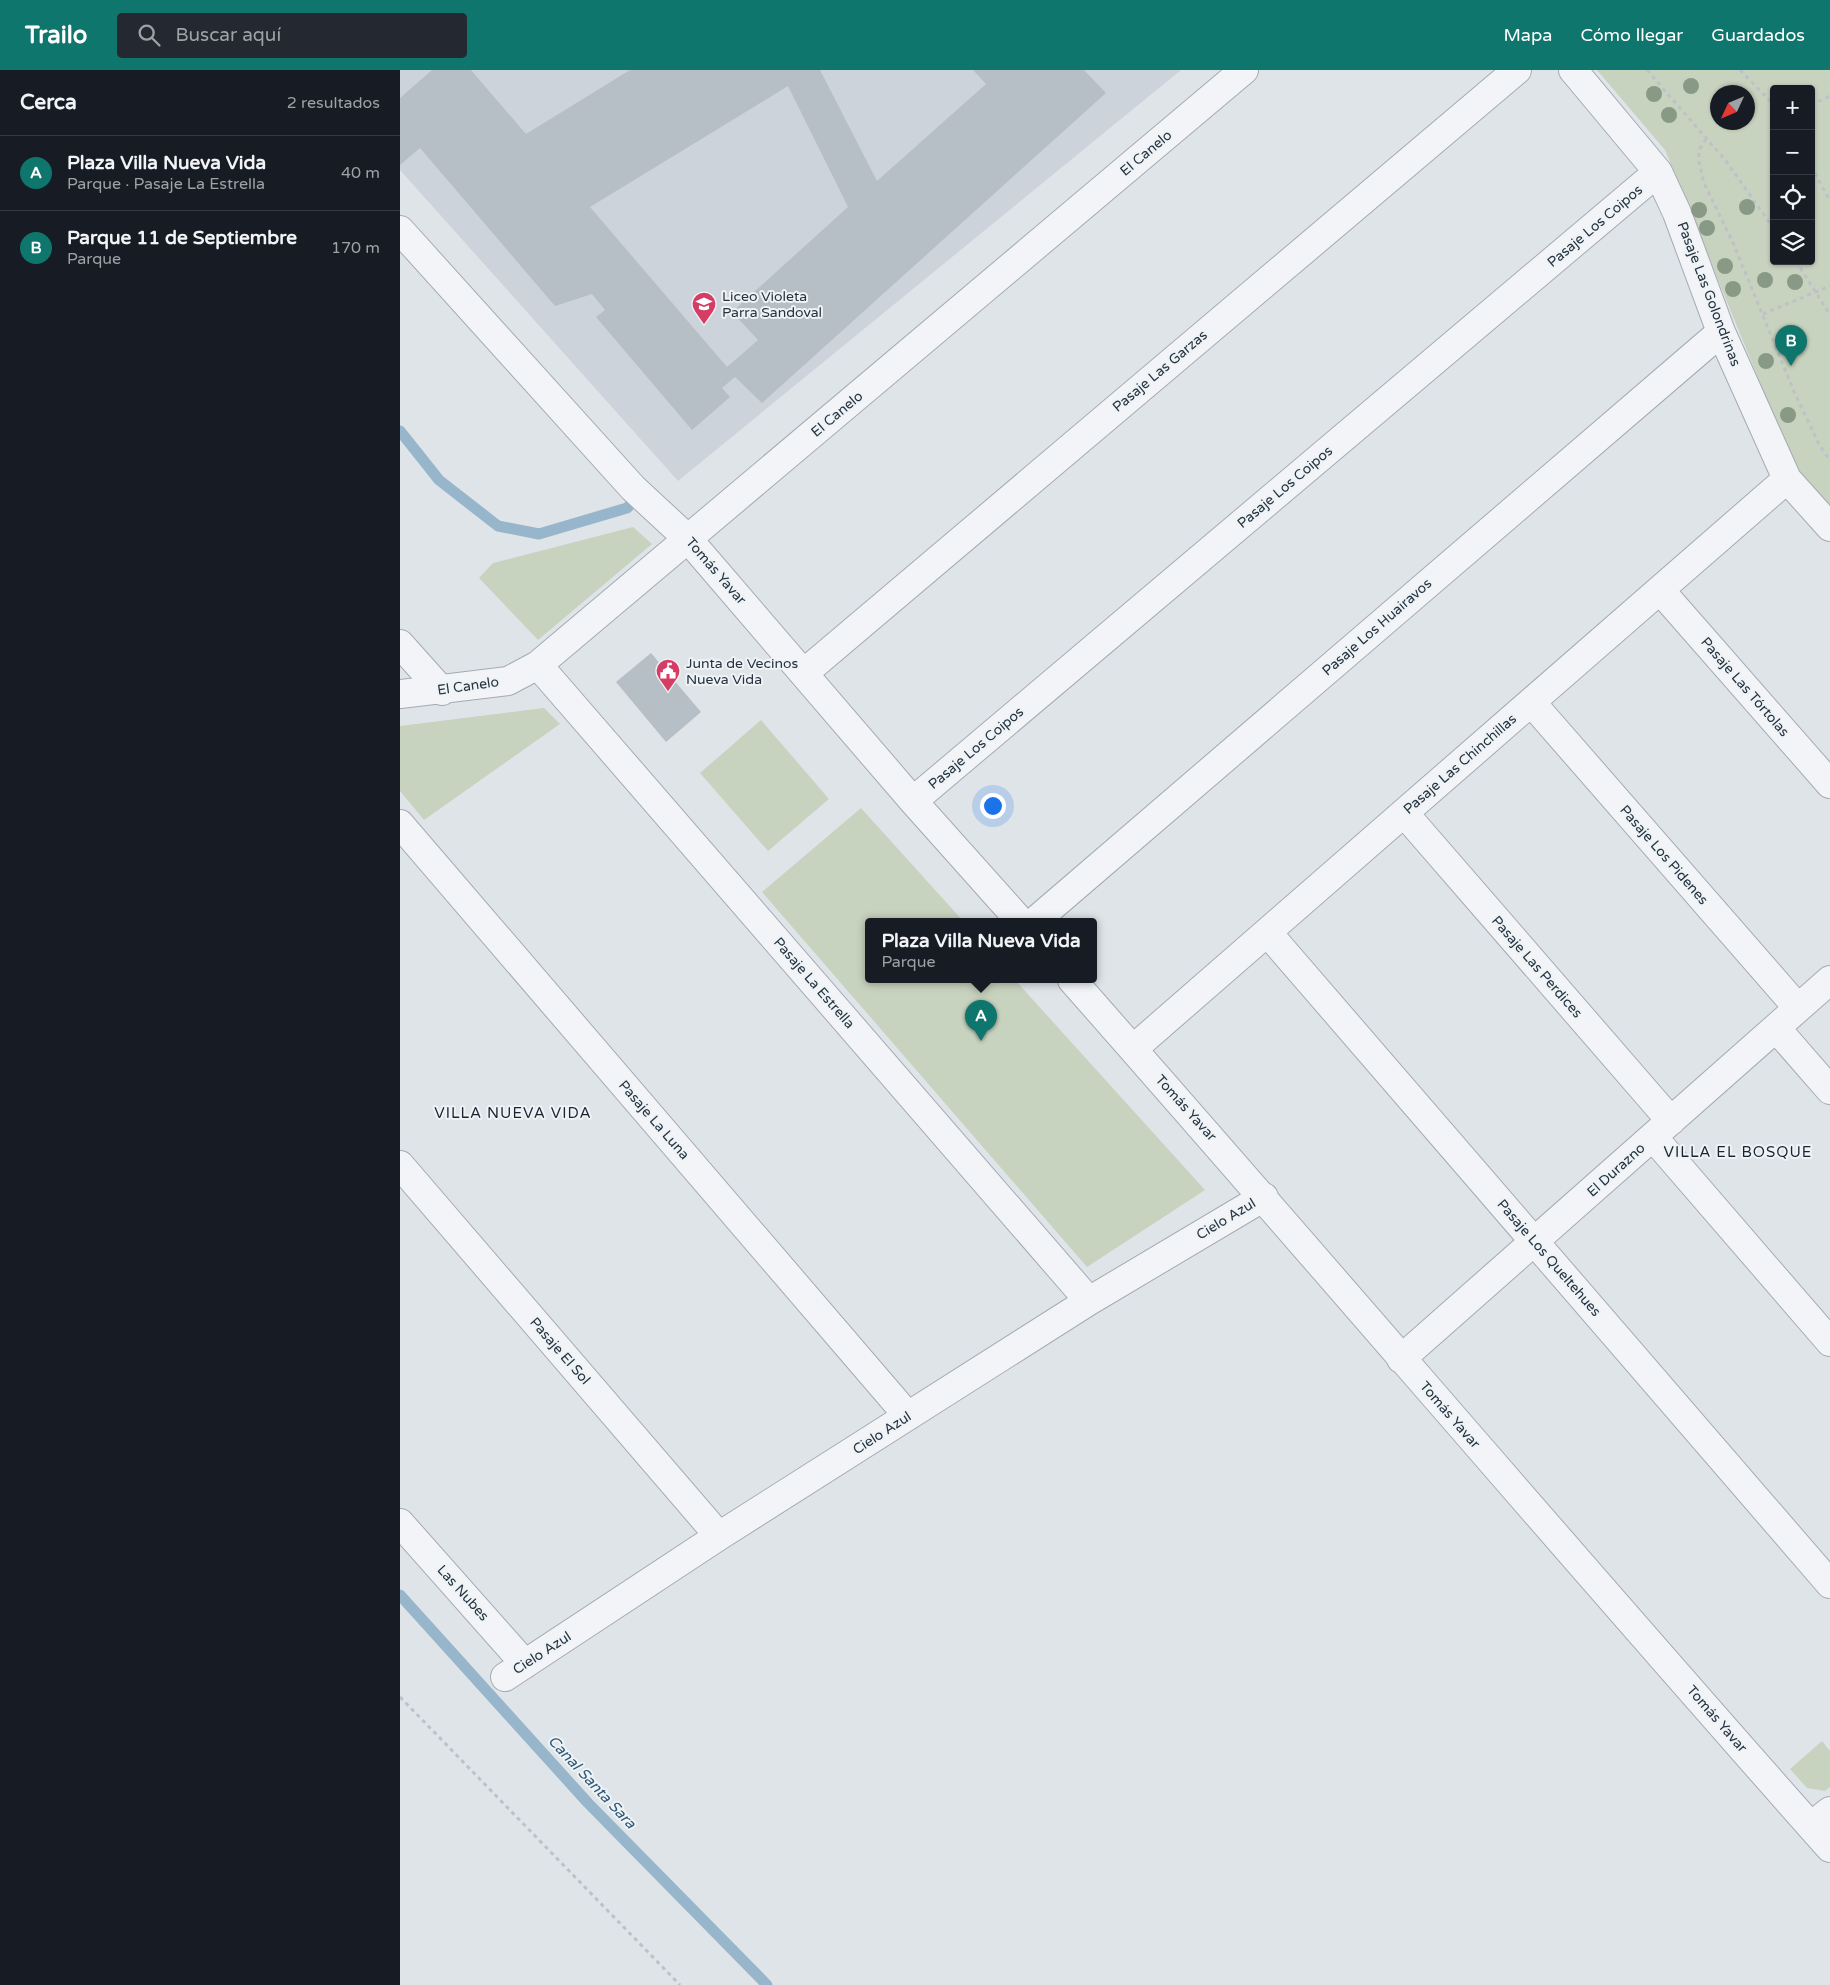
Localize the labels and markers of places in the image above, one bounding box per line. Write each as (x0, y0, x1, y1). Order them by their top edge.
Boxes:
place label: Liceo Violeta Parra Sandoval (722, 288, 822, 321)
school or university icon: Liceo Violeta Parra Sandoval (691, 291, 717, 325)
pin: B (1775, 325, 1807, 366)
place label: Junta de Vecinos Nueva Vida (686, 655, 799, 688)
public building icon: Junta de Vecinos Nueva Vida (655, 658, 681, 692)
pin: A (965, 1000, 997, 1041)

